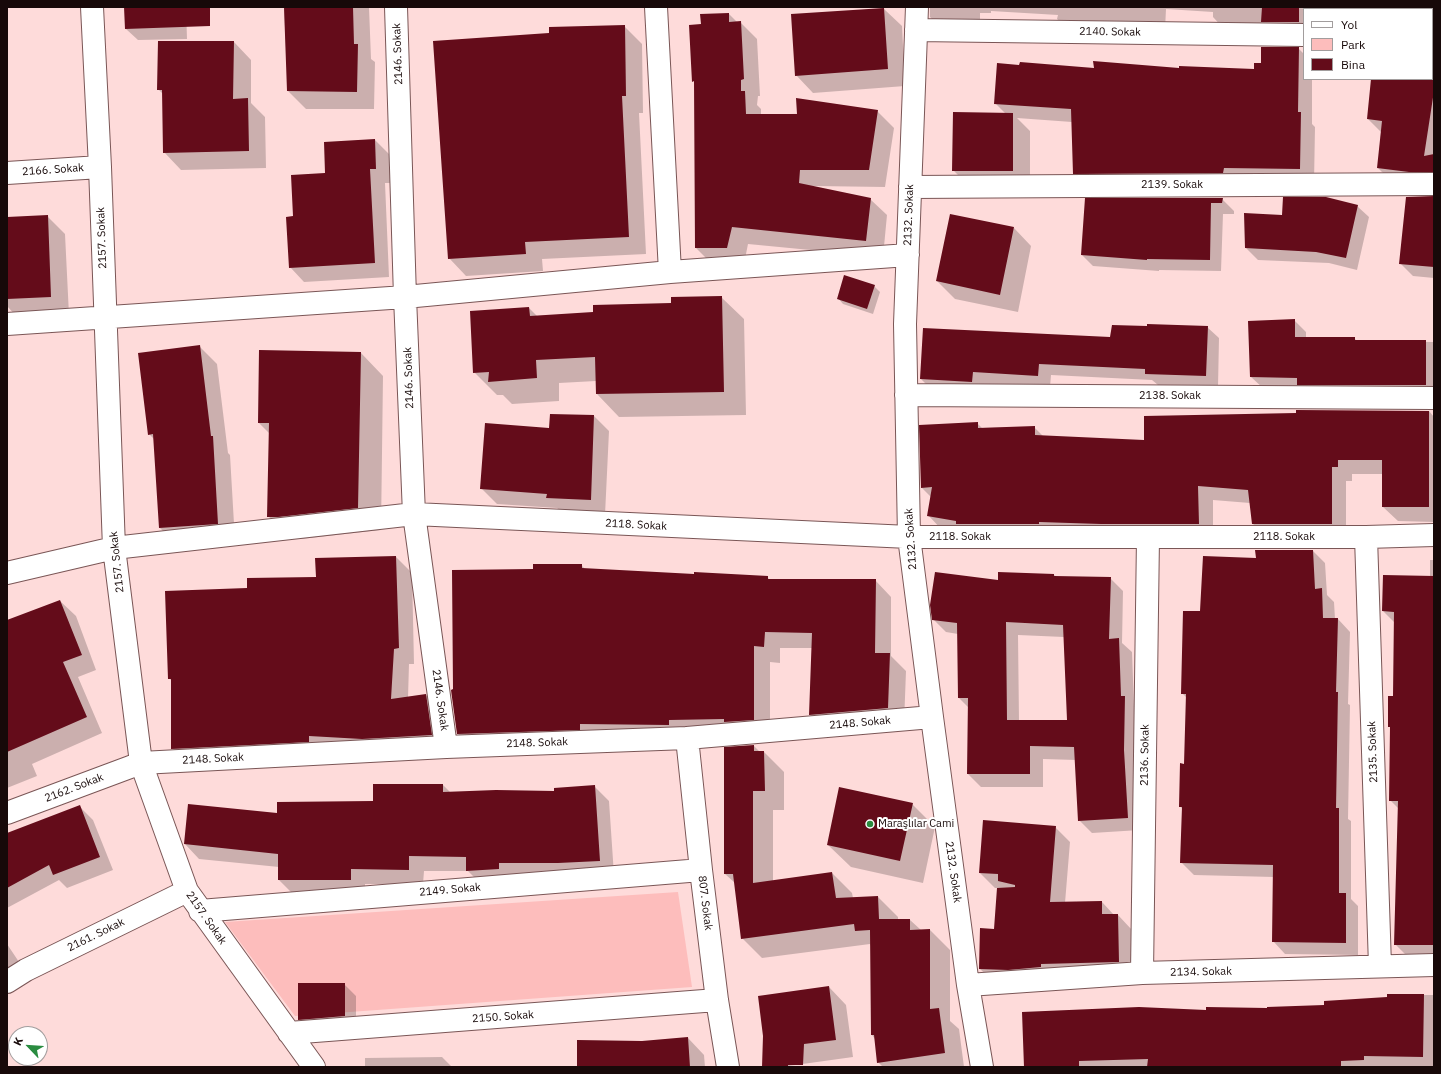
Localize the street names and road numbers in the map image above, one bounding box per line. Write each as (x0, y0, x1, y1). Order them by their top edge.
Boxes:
street label: 2146. Sokak (390, 23, 406, 85)
street label: 2140. Sokak (1079, 25, 1141, 39)
street label: 2166. Sokak (22, 161, 84, 179)
street label: 2139. Sokak (1141, 178, 1203, 192)
street label: 2132. Sokak (901, 184, 917, 246)
street label: 2157. Sokak (94, 207, 110, 269)
street label: 2146. Sokak (401, 347, 417, 409)
street label: 2138. Sokak (1139, 389, 1201, 403)
street label: 2132. Sokak (902, 508, 920, 570)
street label: 2118. Sokak (605, 517, 667, 533)
street label: 2118. Sokak (929, 530, 991, 544)
street label: 2118. Sokak (1253, 530, 1315, 544)
street label: 2157. Sokak (107, 531, 127, 593)
street label: 2146. Sokak (429, 668, 451, 732)
street label: 2148. Sokak (829, 714, 891, 732)
street label: 2135. Sokak (1365, 721, 1381, 783)
street label: 2136. Sokak (1138, 724, 1152, 786)
street label: 2148. Sokak (506, 735, 568, 751)
street label: 2148. Sokak (182, 751, 244, 767)
street label: 2162. Sokak (43, 771, 105, 805)
street label: 2132. Sokak (942, 840, 964, 904)
street label: 807. Sokak (695, 875, 715, 931)
street label: 2149. Sokak (419, 881, 481, 899)
street label: 2157. Sokak (183, 889, 229, 947)
street label: 2161. Sokak (65, 915, 127, 955)
street label: 2134. Sokak (1170, 965, 1232, 979)
street label: 2150. Sokak (472, 1008, 534, 1026)

